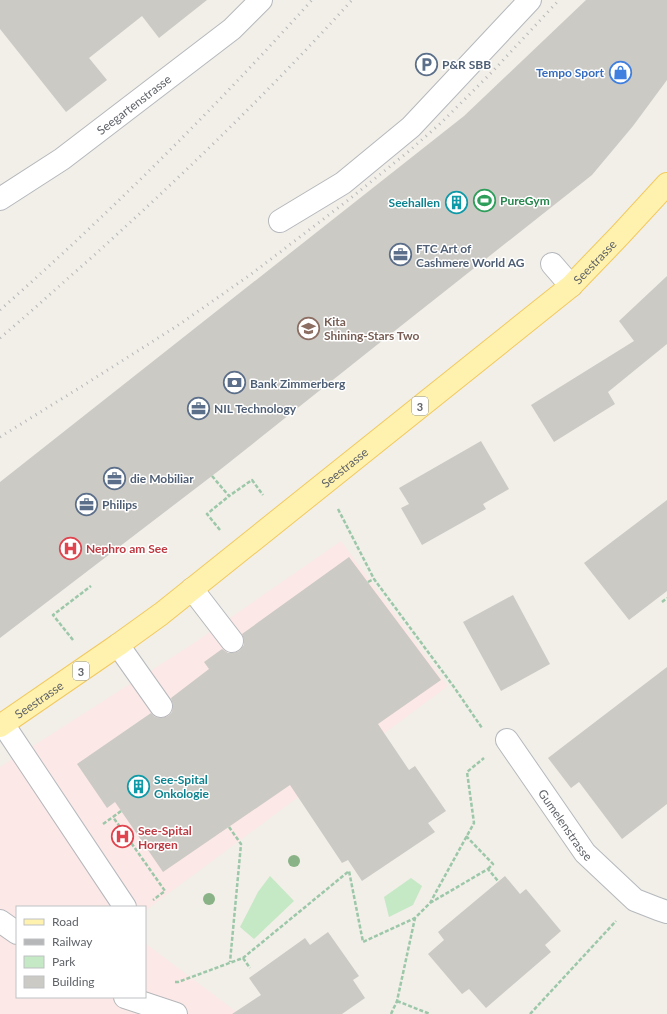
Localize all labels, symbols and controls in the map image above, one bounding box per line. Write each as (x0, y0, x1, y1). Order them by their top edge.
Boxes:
parking icon: P&R SBB (413, 51, 439, 77)
place label: P&R SBB (442, 57, 491, 72)
shop icon: Tempo Sport (607, 59, 633, 85)
place label: Tempo Sport (536, 65, 605, 80)
street label: Seegartenstrasse (94, 71, 174, 137)
sports icon: PureGym (472, 187, 498, 213)
building icon: Seehallen (443, 189, 469, 215)
place label: PureGym (500, 193, 550, 208)
place label: Seehallen (389, 195, 440, 210)
street label: Seestrasse (570, 236, 619, 287)
place label: FTC Art of Cashmere World AG (416, 241, 525, 270)
office icon: FTC Art of Cashmere World AG (387, 242, 413, 268)
place label: Kita Shining-Stars Two (324, 314, 420, 343)
school or university icon: Kita Shining-Stars Two (295, 315, 321, 341)
bank icon: Bank Zimmerberg (222, 370, 248, 396)
place label: Bank Zimmerberg (250, 376, 346, 391)
office icon: NIL Technology (186, 395, 212, 421)
road number: 3 (412, 397, 428, 415)
place label: NIL Technology (214, 401, 297, 416)
street label: Seestrasse (318, 444, 371, 491)
office icon: die Mobiliar (101, 465, 127, 491)
place label: die Mobiliar (130, 471, 194, 486)
office icon: Philips (74, 491, 100, 517)
place label: Philips (102, 497, 137, 512)
hospital icon: Nephro am See (57, 535, 83, 561)
place label: Nephro am See (86, 541, 168, 556)
road number: 3 (73, 662, 89, 680)
street label: Seestrasse (12, 677, 66, 721)
place label: See-Spital Onkologie (154, 772, 210, 801)
building icon: See-Spital Onkologie (125, 773, 151, 799)
street label: Gumelenstrasse (535, 786, 596, 864)
place label: See-Spital Horgen (138, 823, 192, 852)
hospital icon: See-Spital Horgen (109, 824, 135, 850)
legend (16, 906, 146, 998)
text: Road (52, 914, 79, 929)
text: Railway (52, 934, 93, 949)
text: Park (52, 954, 76, 969)
text: Building (52, 974, 95, 989)

